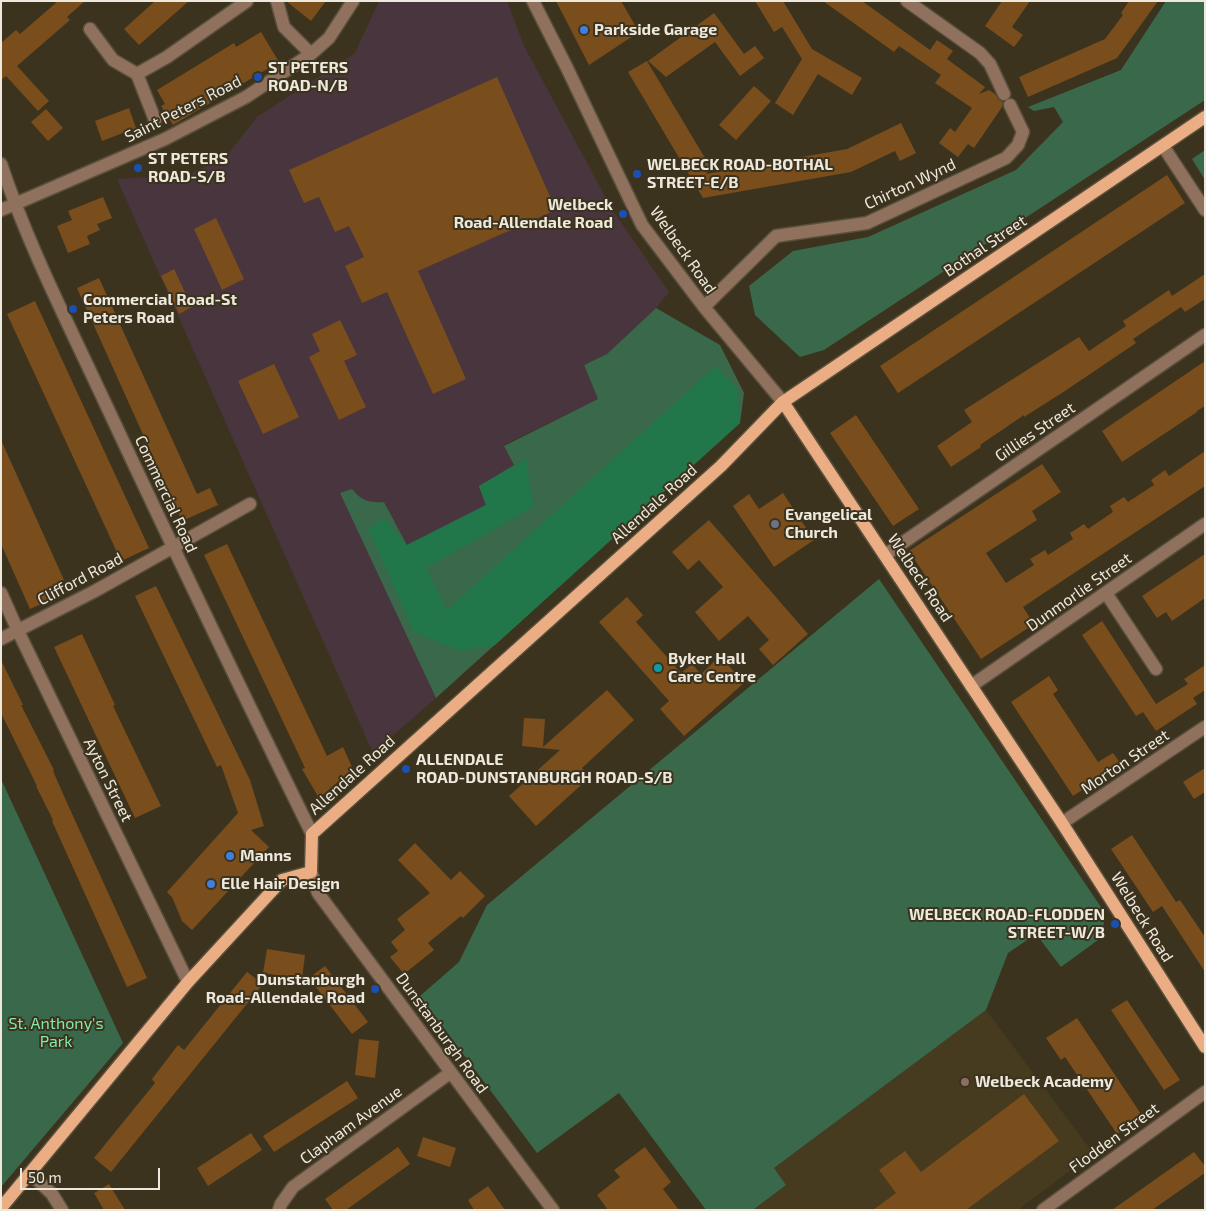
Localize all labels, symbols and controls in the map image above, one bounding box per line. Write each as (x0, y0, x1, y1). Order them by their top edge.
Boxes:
place label: Parkside Garage (594, 20, 717, 40)
marker: Parkside Garage (578, 24, 590, 36)
place label: ST PETERS ROAD-N/B (268, 58, 348, 96)
street label: Saint Peters Road (121, 71, 245, 147)
marker: ST PETERS ROAD-N/B (252, 71, 264, 83)
place label: ST PETERS ROAD-S/B (148, 149, 228, 187)
street label: Chirton Wynd (861, 154, 959, 214)
place label: WELBECK ROAD-BOTHAL STREET-E/B (647, 155, 833, 193)
marker: ST PETERS ROAD-S/B (132, 162, 144, 174)
marker: WELBECK ROAD-BOTHAL STREET-E/B (631, 168, 643, 180)
place label: Welbeck Road-Allendale Road (454, 195, 613, 233)
street label: Welbeck Road (646, 203, 720, 297)
marker: Welbeck Road-Allendale Road (617, 208, 629, 220)
street label: Bothal Street (940, 211, 1030, 281)
place label: Commercial Road-St Peters Road (83, 290, 237, 328)
marker: Commercial Road-St Peters Road (67, 303, 79, 315)
street label: Gillies Street (991, 398, 1079, 466)
street label: Commercial Road (131, 432, 201, 556)
street label: Allendale Road (607, 460, 701, 548)
place label: Evangelical Church (785, 505, 872, 543)
marker: Evangelical Church (769, 518, 781, 530)
street label: Welbeck Road (883, 530, 957, 626)
street label: Clifford Road (34, 548, 126, 610)
street label: Dunmorlie Street (1023, 549, 1135, 635)
place label: Byker Hall Care Centre (668, 649, 756, 687)
marker: Byker Hall Care Centre (652, 662, 664, 674)
street label: Morton Street (1077, 726, 1173, 798)
street label: Allendale Road (305, 731, 399, 819)
street label: Ayton Street (80, 735, 136, 825)
place label: ALLENDALE ROAD-DUNSTANBURGH ROAD-S/B (416, 750, 673, 788)
marker: ALLENDALE ROAD-DUNSTANBURGH ROAD-S/B (400, 763, 412, 775)
place label: Manns (240, 846, 291, 866)
marker: Manns (224, 850, 236, 862)
street label: Welbeck Road (1107, 869, 1177, 965)
place label: Elle Hair Design (221, 874, 340, 894)
marker: Elle Hair Design (205, 878, 217, 890)
place label: WELBECK ROAD-FLODDEN STREET-W/B (909, 905, 1105, 943)
marker: WELBECK ROAD-FLODDEN STREET-W/B (1109, 918, 1121, 930)
street label: Dunstanburgh Road (392, 969, 492, 1097)
place label: Dunstanburgh Road-Allendale Road (206, 970, 365, 1008)
marker: Dunstanburgh Road-Allendale Road (369, 983, 381, 995)
park label: St. Anthony's Park (8, 1014, 104, 1052)
place label: Welbeck Academy (975, 1072, 1113, 1092)
marker: Welbeck Academy (959, 1076, 971, 1088)
street label: Clapham Avenue (296, 1082, 406, 1168)
street label: Flodden Street (1065, 1099, 1163, 1177)
scale bar (22, 1158, 162, 1190)
text: 50 m (28, 1168, 62, 1186)

